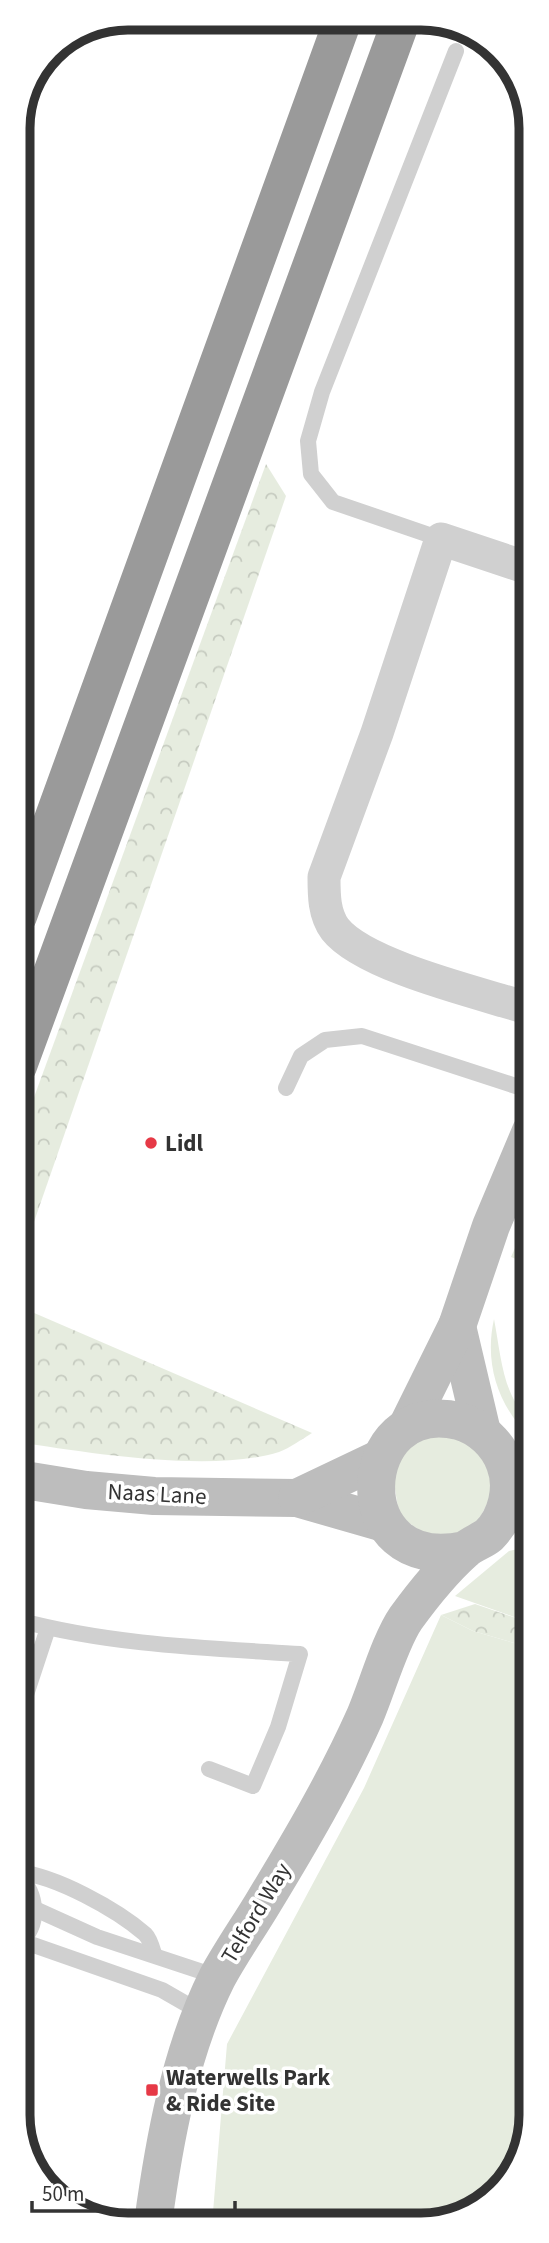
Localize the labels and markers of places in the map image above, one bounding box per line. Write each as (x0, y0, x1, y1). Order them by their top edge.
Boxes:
place label: Lidl (165, 1127, 203, 1160)
marker: Lidl (143, 1135, 159, 1151)
place label: Waterwells Park & Ride Site (166, 2061, 330, 2120)
marker: Waterwells Park & Ride Site (144, 2082, 160, 2098)

